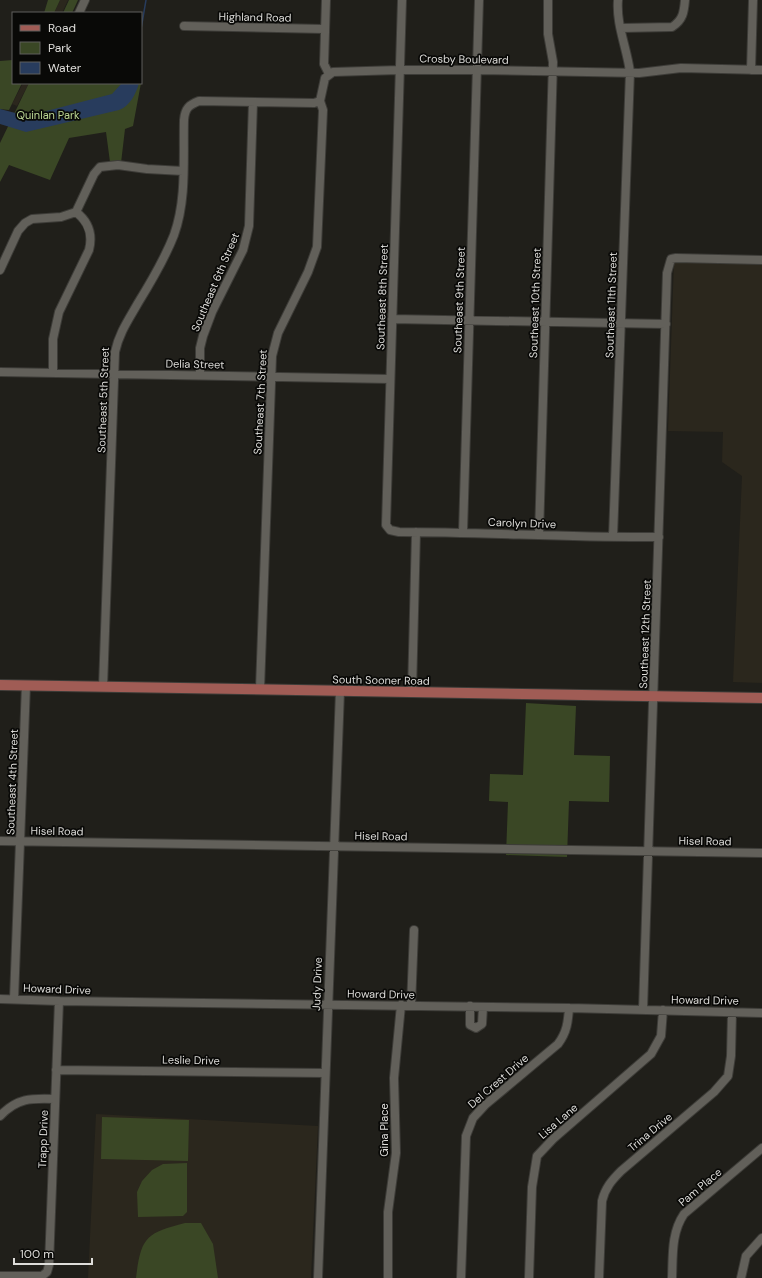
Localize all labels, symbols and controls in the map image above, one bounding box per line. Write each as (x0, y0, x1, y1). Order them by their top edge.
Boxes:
street label: Highland Road (218, 9, 292, 25)
legend (12, 12, 142, 84)
text: Road (48, 20, 76, 36)
text: Park (48, 40, 72, 56)
street label: Crosby Boulevard (419, 51, 509, 67)
text: Water (48, 60, 82, 76)
park label: Quinlan Park (16, 108, 80, 122)
street label: Southeast 6th Street (188, 230, 242, 334)
street label: Southeast 8th Street (373, 244, 391, 350)
street label: Southeast 9th Street (450, 247, 468, 353)
street label: Southeast 10th Street (526, 248, 544, 358)
street label: Southeast 11th Street (602, 252, 620, 358)
street label: Southeast 5th Street (94, 347, 112, 453)
street label: Southeast 7th Street (250, 349, 270, 455)
street label: Delia Street (165, 356, 225, 372)
street label: Carolyn Drive (488, 515, 556, 531)
street label: Southeast 12th Street (636, 579, 654, 689)
street label: South Sooner Road (332, 672, 430, 688)
street label: Southeast 4th Street (3, 729, 21, 835)
street label: Hisel Road (30, 824, 84, 838)
street label: Hisel Road (354, 829, 408, 843)
street label: Hisel Road (678, 834, 732, 848)
street label: Judy Drive (309, 957, 325, 1011)
street label: Howard Drive (23, 981, 91, 997)
street label: Howard Drive (347, 986, 415, 1002)
street label: Howard Drive (671, 992, 739, 1008)
street label: Del Crest Drive (465, 1051, 531, 1111)
street label: Leslie Drive (162, 1052, 220, 1068)
street label: Lisa Lane (536, 1100, 580, 1142)
street label: Gina Place (377, 1103, 391, 1157)
street label: Trina Drive (625, 1109, 675, 1155)
street label: Trapp Drive (35, 1110, 51, 1168)
street label: Pam Place (676, 1165, 724, 1209)
scale bar (14, 1240, 92, 1266)
text: 100 m (20, 1246, 54, 1262)

